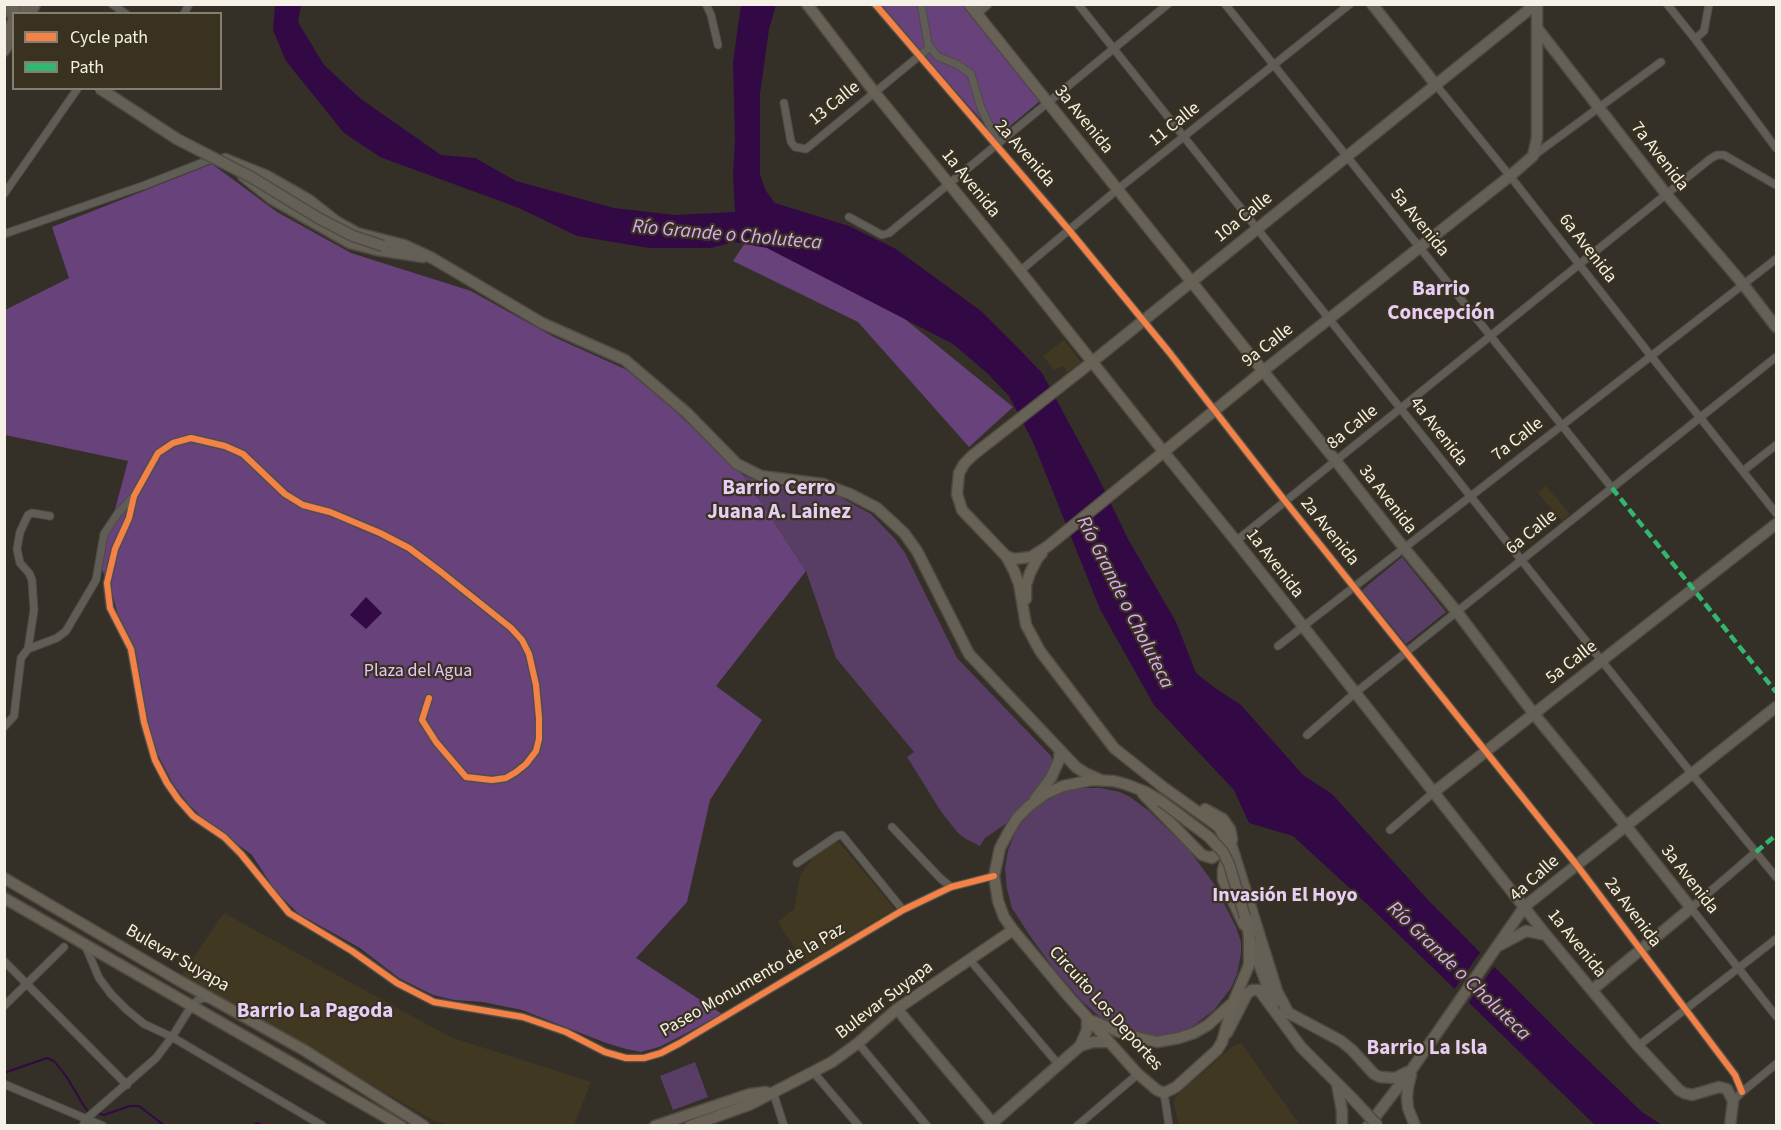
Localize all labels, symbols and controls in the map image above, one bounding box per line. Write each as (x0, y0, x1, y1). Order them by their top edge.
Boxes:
legend (12, 12, 222, 90)
text: Cycle path (70, 25, 148, 50)
text: Path (70, 55, 104, 80)
street label: 13 Calle (805, 77, 865, 131)
street label: 3a Avenida (1049, 81, 1117, 159)
street label: 11 Calle (1145, 98, 1205, 152)
street label: 2a Avenida (989, 116, 1059, 192)
street label: 7a Avenida (1625, 118, 1693, 196)
street label: 1a Avenida (936, 145, 1004, 223)
street label: 5a Avenida (1385, 184, 1453, 262)
street label: 10a Calle (1211, 188, 1277, 248)
street label: 6a Avenida (1553, 210, 1621, 288)
water label: Río Grande o Choluteca (631, 216, 823, 256)
district label: Barrio Concepción (1387, 277, 1495, 327)
street label: 9a Calle (1238, 319, 1298, 373)
street label: 4a Avenida (1404, 393, 1472, 471)
street label: 8a Calle (1323, 401, 1383, 455)
street label: 7a Calle (1488, 413, 1548, 467)
street label: 3a Avenida (1353, 461, 1421, 539)
district label: Barrio Cerro Juana A. Lainez (707, 476, 851, 526)
street label: 2a Avenida (1295, 493, 1363, 571)
street label: 6a Calle (1502, 506, 1562, 560)
water label: Río Grande o Choluteca (1070, 513, 1178, 693)
street label: 1a Avenida (1240, 525, 1308, 603)
street label: 5a Calle (1542, 636, 1602, 690)
park label: Plaza del Agua (364, 661, 472, 683)
street label: 3a Avenida (1655, 841, 1723, 919)
street label: 4a Calle (1506, 851, 1564, 907)
street label: 2a Avenida (1599, 874, 1665, 952)
district label: Invasión El Hoyo (1212, 885, 1358, 909)
water label: Río Grande o Choluteca (1381, 897, 1535, 1047)
street label: 1a Avenida (1542, 905, 1610, 983)
street label: Paseo Monumento de la Paz (657, 919, 849, 1043)
street label: Bulevar Suyapa (121, 921, 233, 997)
street label: Circuito Los Deportes (1043, 942, 1167, 1076)
street label: Bulevar Suyapa (832, 957, 938, 1045)
district label: Barrio La Pagoda (237, 999, 393, 1025)
district label: Barrio La Isla (1367, 1036, 1487, 1062)

